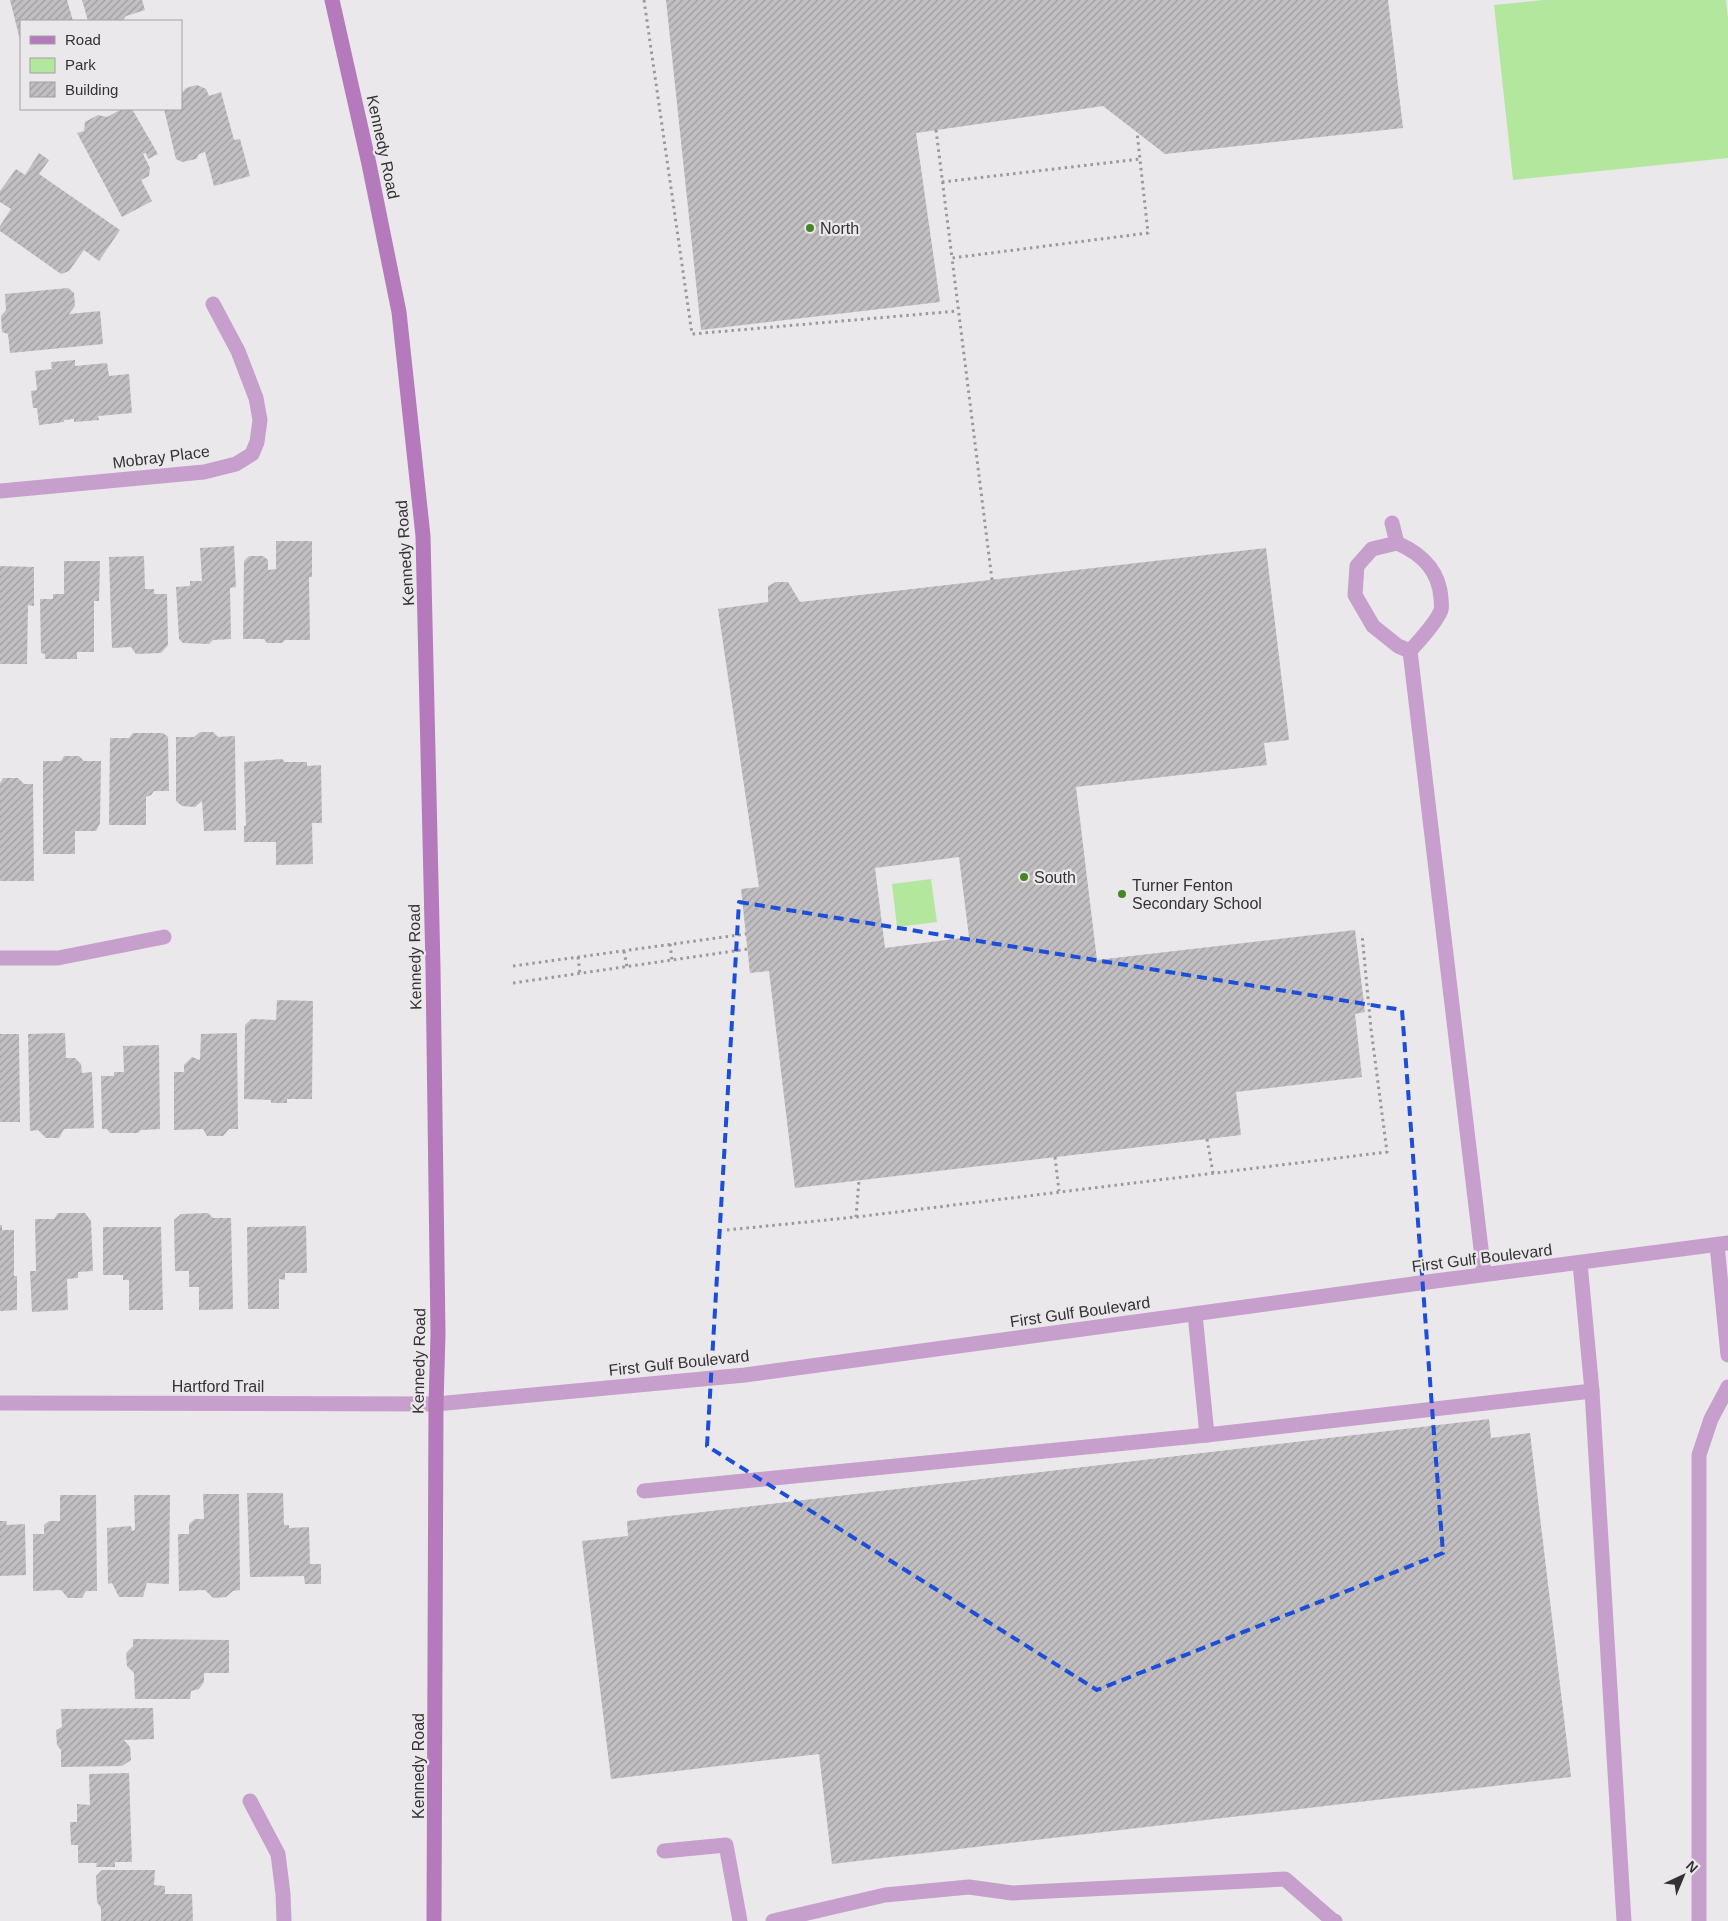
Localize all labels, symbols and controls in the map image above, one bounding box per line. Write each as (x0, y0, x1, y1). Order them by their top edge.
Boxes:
legend (20, 20, 182, 110)
text: Road (65, 31, 101, 48)
text: Park (65, 56, 96, 73)
text: Building (65, 81, 118, 98)
street label: Kennedy Road (364, 93, 402, 201)
place label: North (820, 220, 859, 237)
marker: North (804, 222, 816, 234)
street label: Mobray Place (111, 443, 211, 471)
street label: Kennedy Road (393, 500, 417, 606)
place label: South (1034, 869, 1076, 886)
marker: South (1018, 871, 1030, 883)
place label: Turner Fenton Secondary School (1132, 877, 1262, 912)
marker: Turner Fenton Secondary School (1116, 888, 1128, 900)
street label: Kennedy Road (406, 904, 424, 1010)
street label: First Gulf Boulevard (1411, 1241, 1553, 1275)
street label: First Gulf Boulevard (1009, 1294, 1151, 1330)
street label: Kennedy Road (410, 1308, 428, 1414)
street label: First Gulf Boulevard (608, 1347, 750, 1379)
street label: Hartford Trail (172, 1378, 264, 1395)
street label: Kennedy Road (410, 1713, 427, 1819)
north arrow (1658, 1851, 1708, 1901)
text: N (1683, 1857, 1701, 1876)

